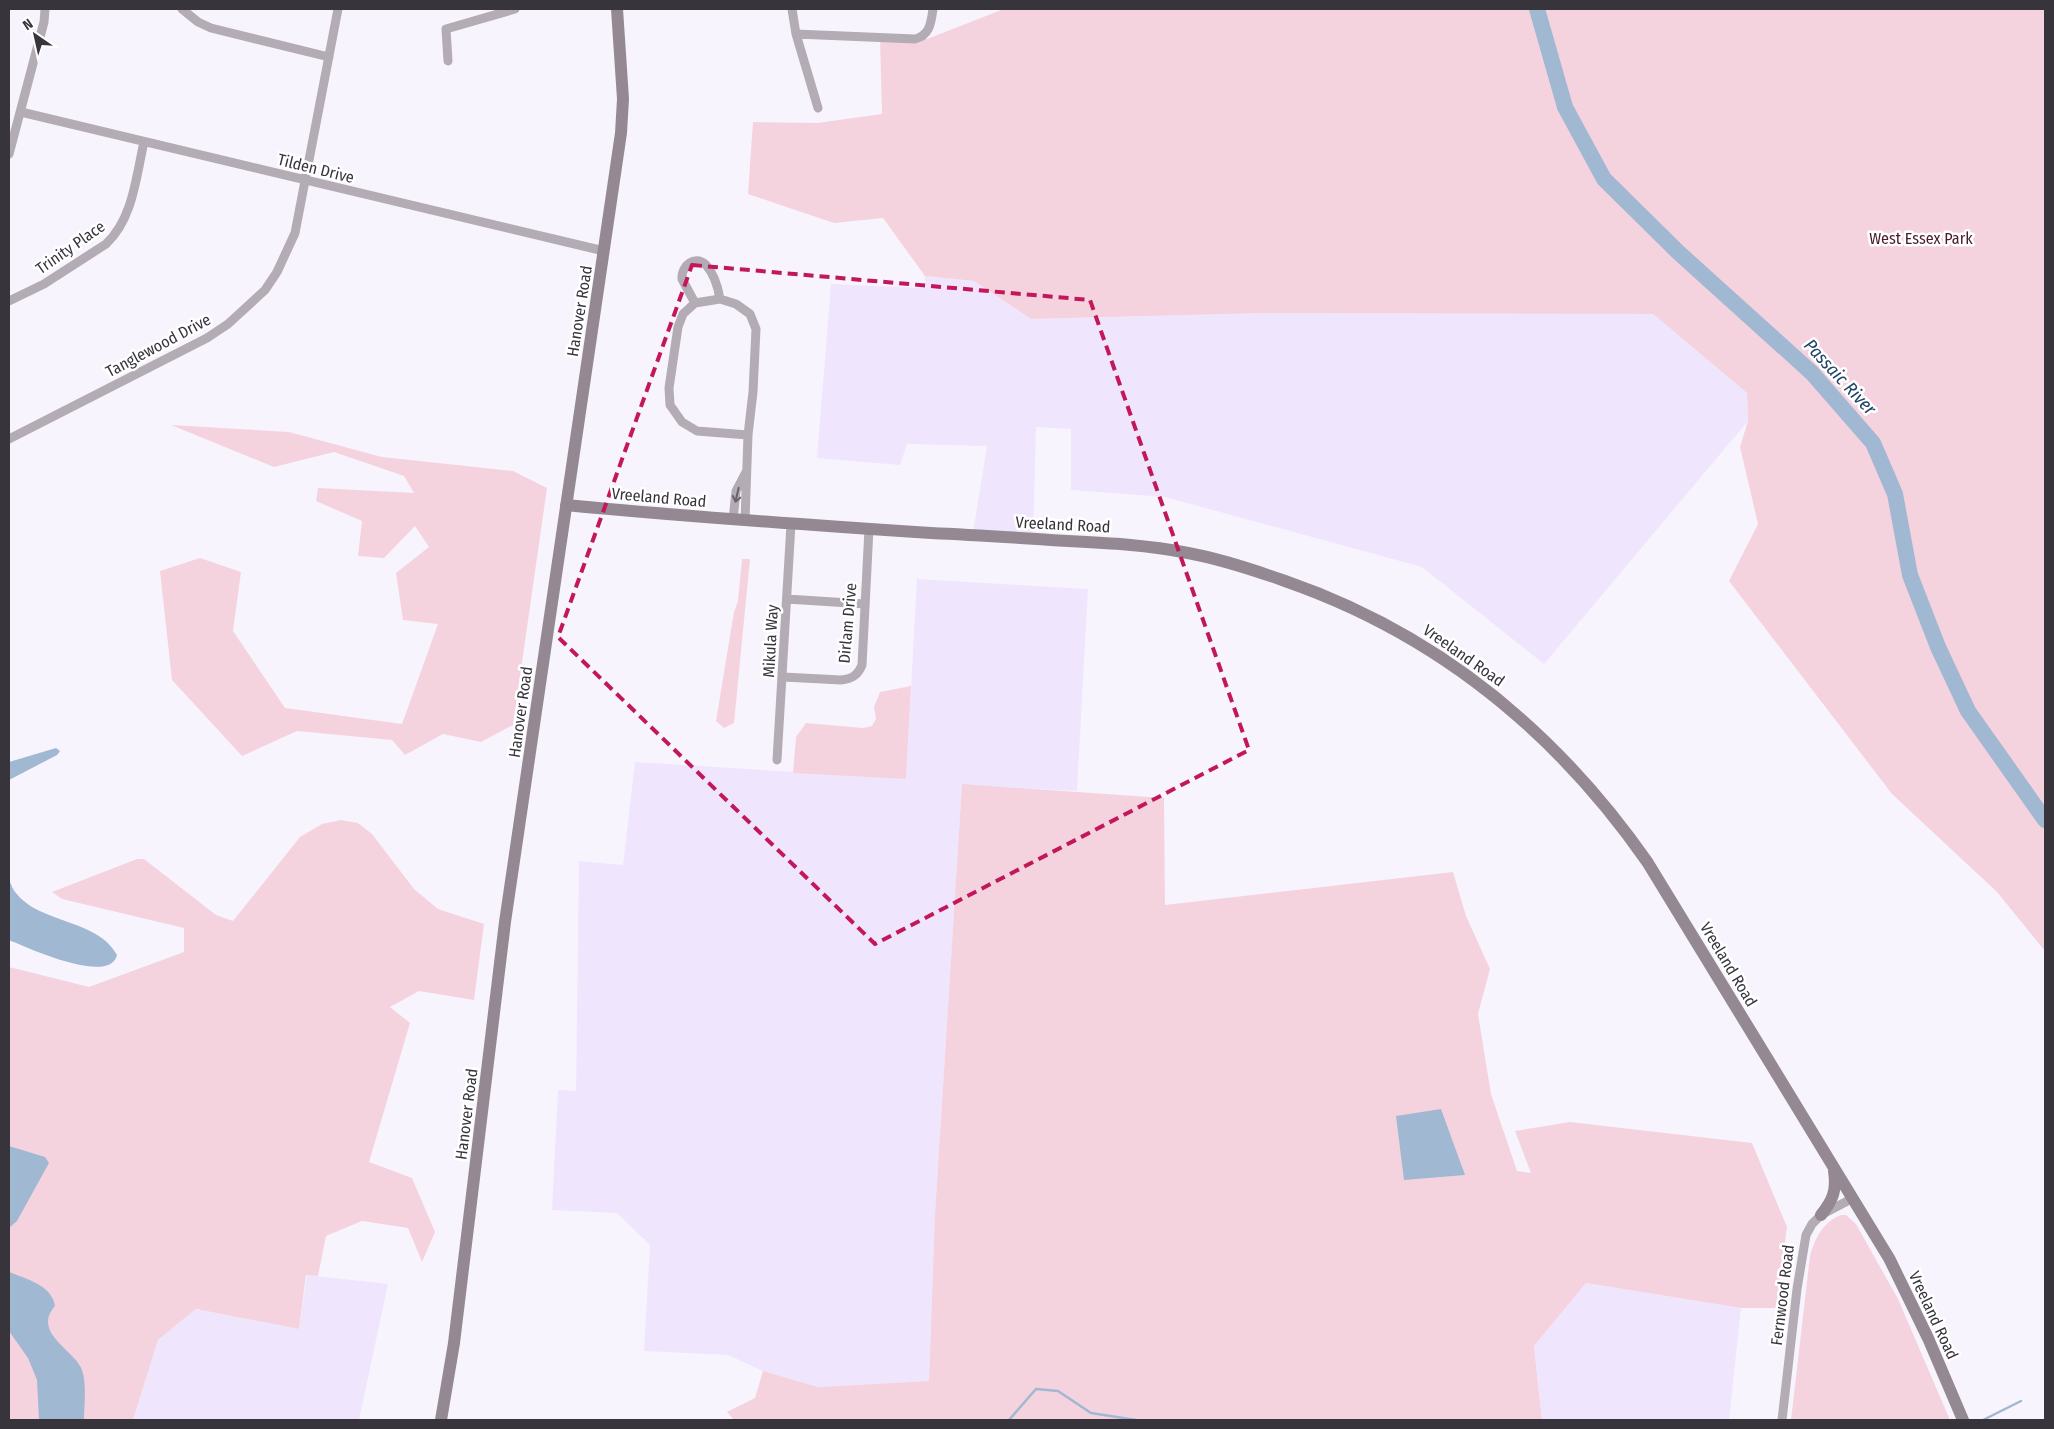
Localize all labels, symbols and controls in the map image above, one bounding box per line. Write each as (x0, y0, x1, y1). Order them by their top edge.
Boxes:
north arrow (10, 10, 60, 60)
text: N (20, 15, 36, 34)
street label: Tilden Drive (276, 150, 356, 187)
street label: Trinity Place (32, 217, 108, 278)
park label: West Essex Park (1869, 229, 1973, 248)
street label: Hanover Road (563, 264, 596, 358)
street label: Tanglewood Drive (103, 310, 214, 381)
water label: Passaic River (1799, 334, 1881, 420)
street label: Vreeland Road (611, 484, 707, 511)
one-way arrow (732, 487, 741, 503)
street label: Vreeland Road (1015, 513, 1111, 536)
street label: Dirlam Drive (835, 582, 860, 664)
street label: Mikula Way (759, 603, 782, 678)
street label: Vreeland Road (1419, 620, 1508, 690)
street label: Hanover Road (505, 665, 536, 759)
street label: Vreeland Road (1696, 919, 1761, 1010)
street label: Hanover Road (451, 1067, 482, 1161)
street label: Fernwood Road (1767, 1244, 1798, 1346)
street label: Vreeland Road (1905, 1268, 1962, 1362)

